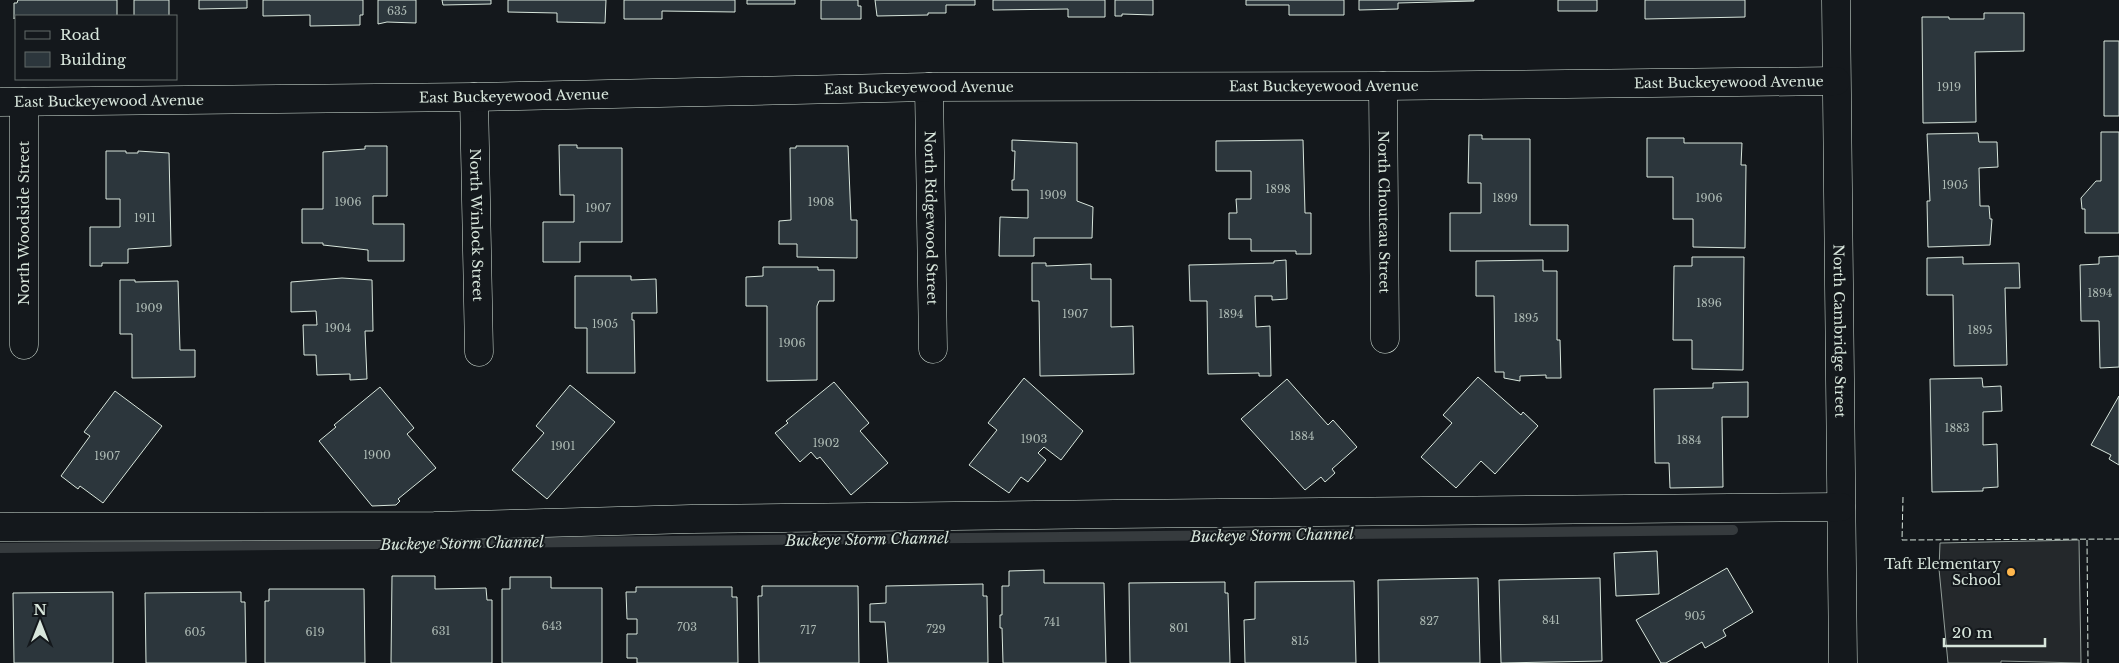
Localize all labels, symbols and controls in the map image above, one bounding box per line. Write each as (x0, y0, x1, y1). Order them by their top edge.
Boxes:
house number: 635 (387, 4, 407, 18)
legend (15, 15, 178, 80)
text: Road (60, 25, 100, 44)
text: Building (60, 50, 127, 69)
street label: East Buckeyewood Avenue (1634, 72, 1824, 92)
street label: East Buckeyewood Avenue (1229, 77, 1419, 95)
street label: East Buckeyewood Avenue (824, 78, 1014, 98)
house number: 1919 (1937, 80, 1961, 94)
street label: East Buckeyewood Avenue (419, 85, 609, 107)
street label: East Buckeyewood Avenue (14, 91, 204, 111)
street label: North Chouteau Street (1374, 130, 1394, 294)
street label: North Ridgewood Street (921, 131, 941, 306)
street label: North Woodside Street (15, 140, 33, 305)
street label: North Winlock Street (466, 148, 487, 302)
house number: 1905 (1942, 178, 1968, 192)
house number: 1898 (1265, 182, 1291, 196)
house number: 1909 (1040, 188, 1066, 202)
house number: 1899 (1492, 191, 1518, 205)
house number: 1906 (1696, 191, 1722, 205)
house number: 1906 (335, 195, 361, 209)
house number: 1908 (808, 195, 834, 209)
house number: 1907 (585, 201, 611, 215)
house number: 1911 (134, 211, 156, 225)
street label: North Cambridge Street (1830, 244, 1849, 419)
house number: 1894 (2087, 286, 2113, 300)
house number: 1896 (1696, 296, 1722, 310)
house number: 1909 (136, 301, 162, 315)
house number: 1907 (1062, 307, 1088, 321)
house number: 1894 (1218, 307, 1244, 321)
house number: 1895 (1514, 311, 1538, 325)
house number: 1905 (592, 317, 618, 331)
house number: 1904 (325, 321, 351, 335)
house number: 1895 (1968, 323, 1992, 337)
house number: 1906 (779, 336, 805, 350)
house number: 1883 (1944, 421, 1970, 435)
house number: 1884 (1290, 429, 1314, 443)
house number: 1903 (1021, 432, 1048, 446)
house number: 1884 (1677, 433, 1701, 447)
house number: 1902 (813, 436, 840, 450)
house number: 1901 (551, 439, 575, 453)
house number: 1900 (363, 448, 391, 462)
house number: 1907 (94, 449, 120, 463)
water label: Buckeye Storm Channel (1189, 524, 1354, 546)
water label: Buckeye Storm Channel (784, 528, 949, 550)
water label: Buckeye Storm Channel (379, 532, 544, 554)
place label: Taft Elementary School (1884, 555, 2001, 589)
marker: Taft Elementary School (2005, 566, 2017, 578)
north arrow (15, 598, 65, 648)
text: N (33, 601, 47, 619)
house number: 905 (1684, 609, 1706, 623)
house number: 841 (1542, 613, 1560, 627)
house number: 827 (1420, 614, 1439, 628)
house number: 741 (1044, 615, 1060, 629)
scale bar (1944, 616, 2045, 648)
house number: 643 (542, 619, 562, 633)
house number: 703 (677, 620, 697, 634)
house number: 801 (1169, 621, 1189, 635)
house number: 729 (926, 622, 946, 636)
house number: 717 (800, 623, 816, 637)
text: 20 m (1952, 623, 1992, 642)
house number: 631 (432, 624, 450, 638)
house number: 605 (184, 625, 206, 639)
house number: 619 (305, 625, 325, 639)
house number: 815 (1291, 634, 1309, 648)

